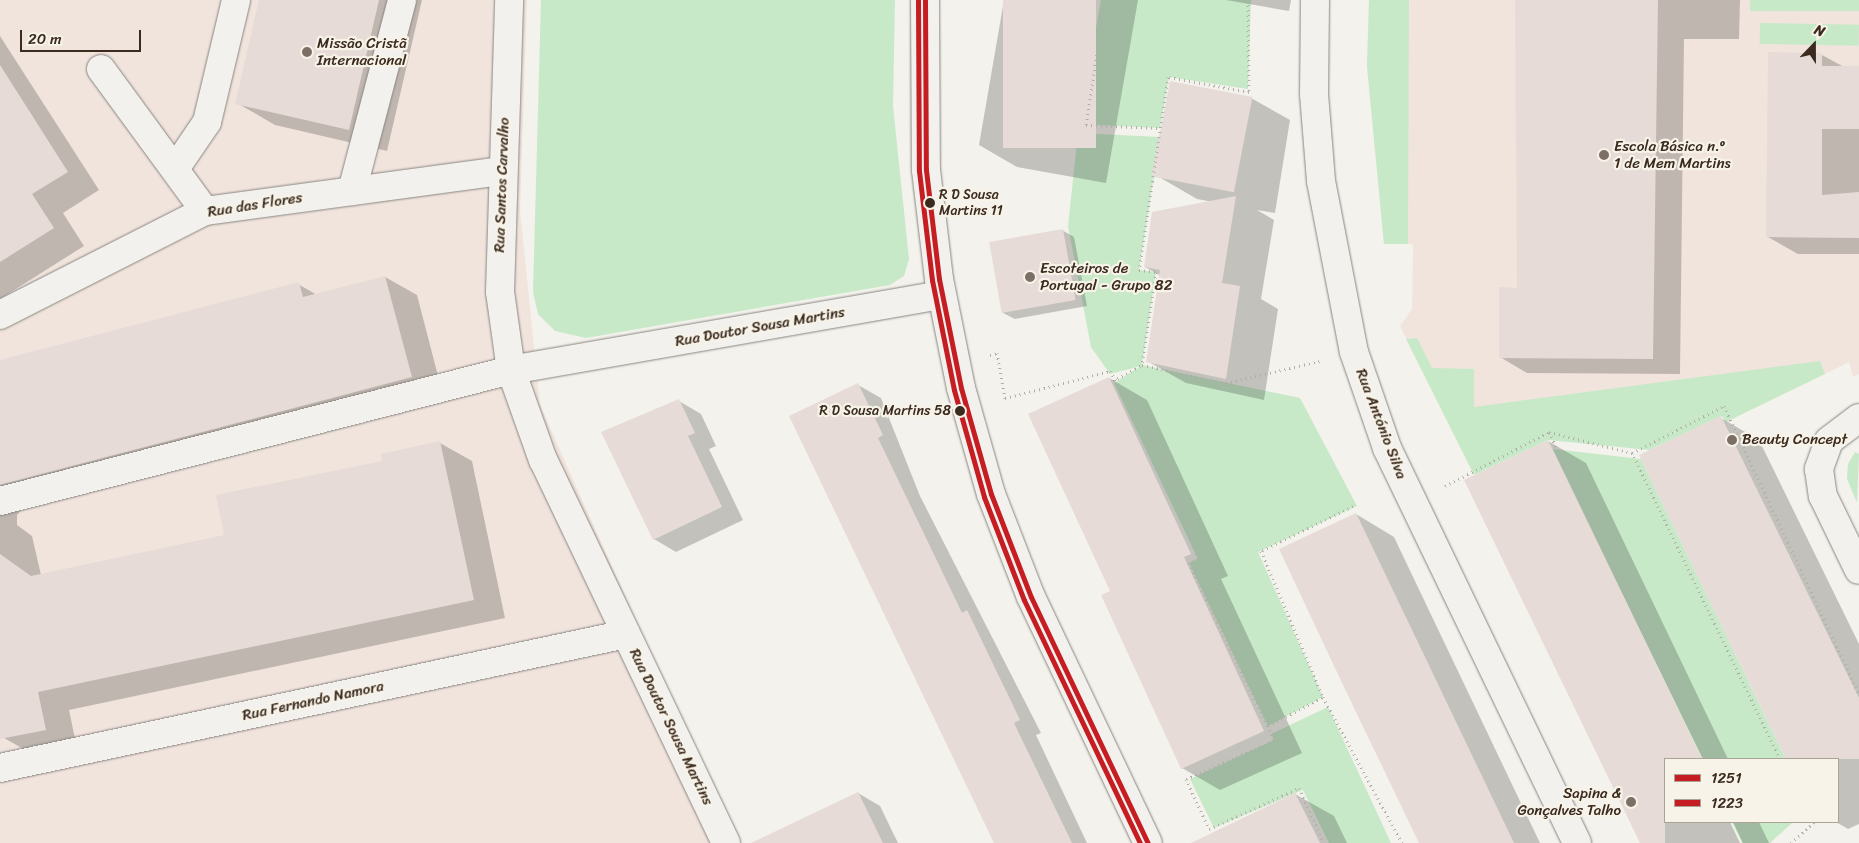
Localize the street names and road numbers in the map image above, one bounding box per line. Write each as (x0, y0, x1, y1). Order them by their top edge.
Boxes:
street label: Rua Santos Carvalho (491, 117, 513, 253)
street label: Rua das Flores (207, 189, 303, 221)
street label: Rua Doutor Sousa Martins (674, 303, 846, 351)
street label: Rua António Silva (1352, 366, 1410, 482)
street label: Rua Doutor Sousa Martins (625, 646, 717, 808)
street label: Rua Fernando Namora (241, 677, 385, 725)

